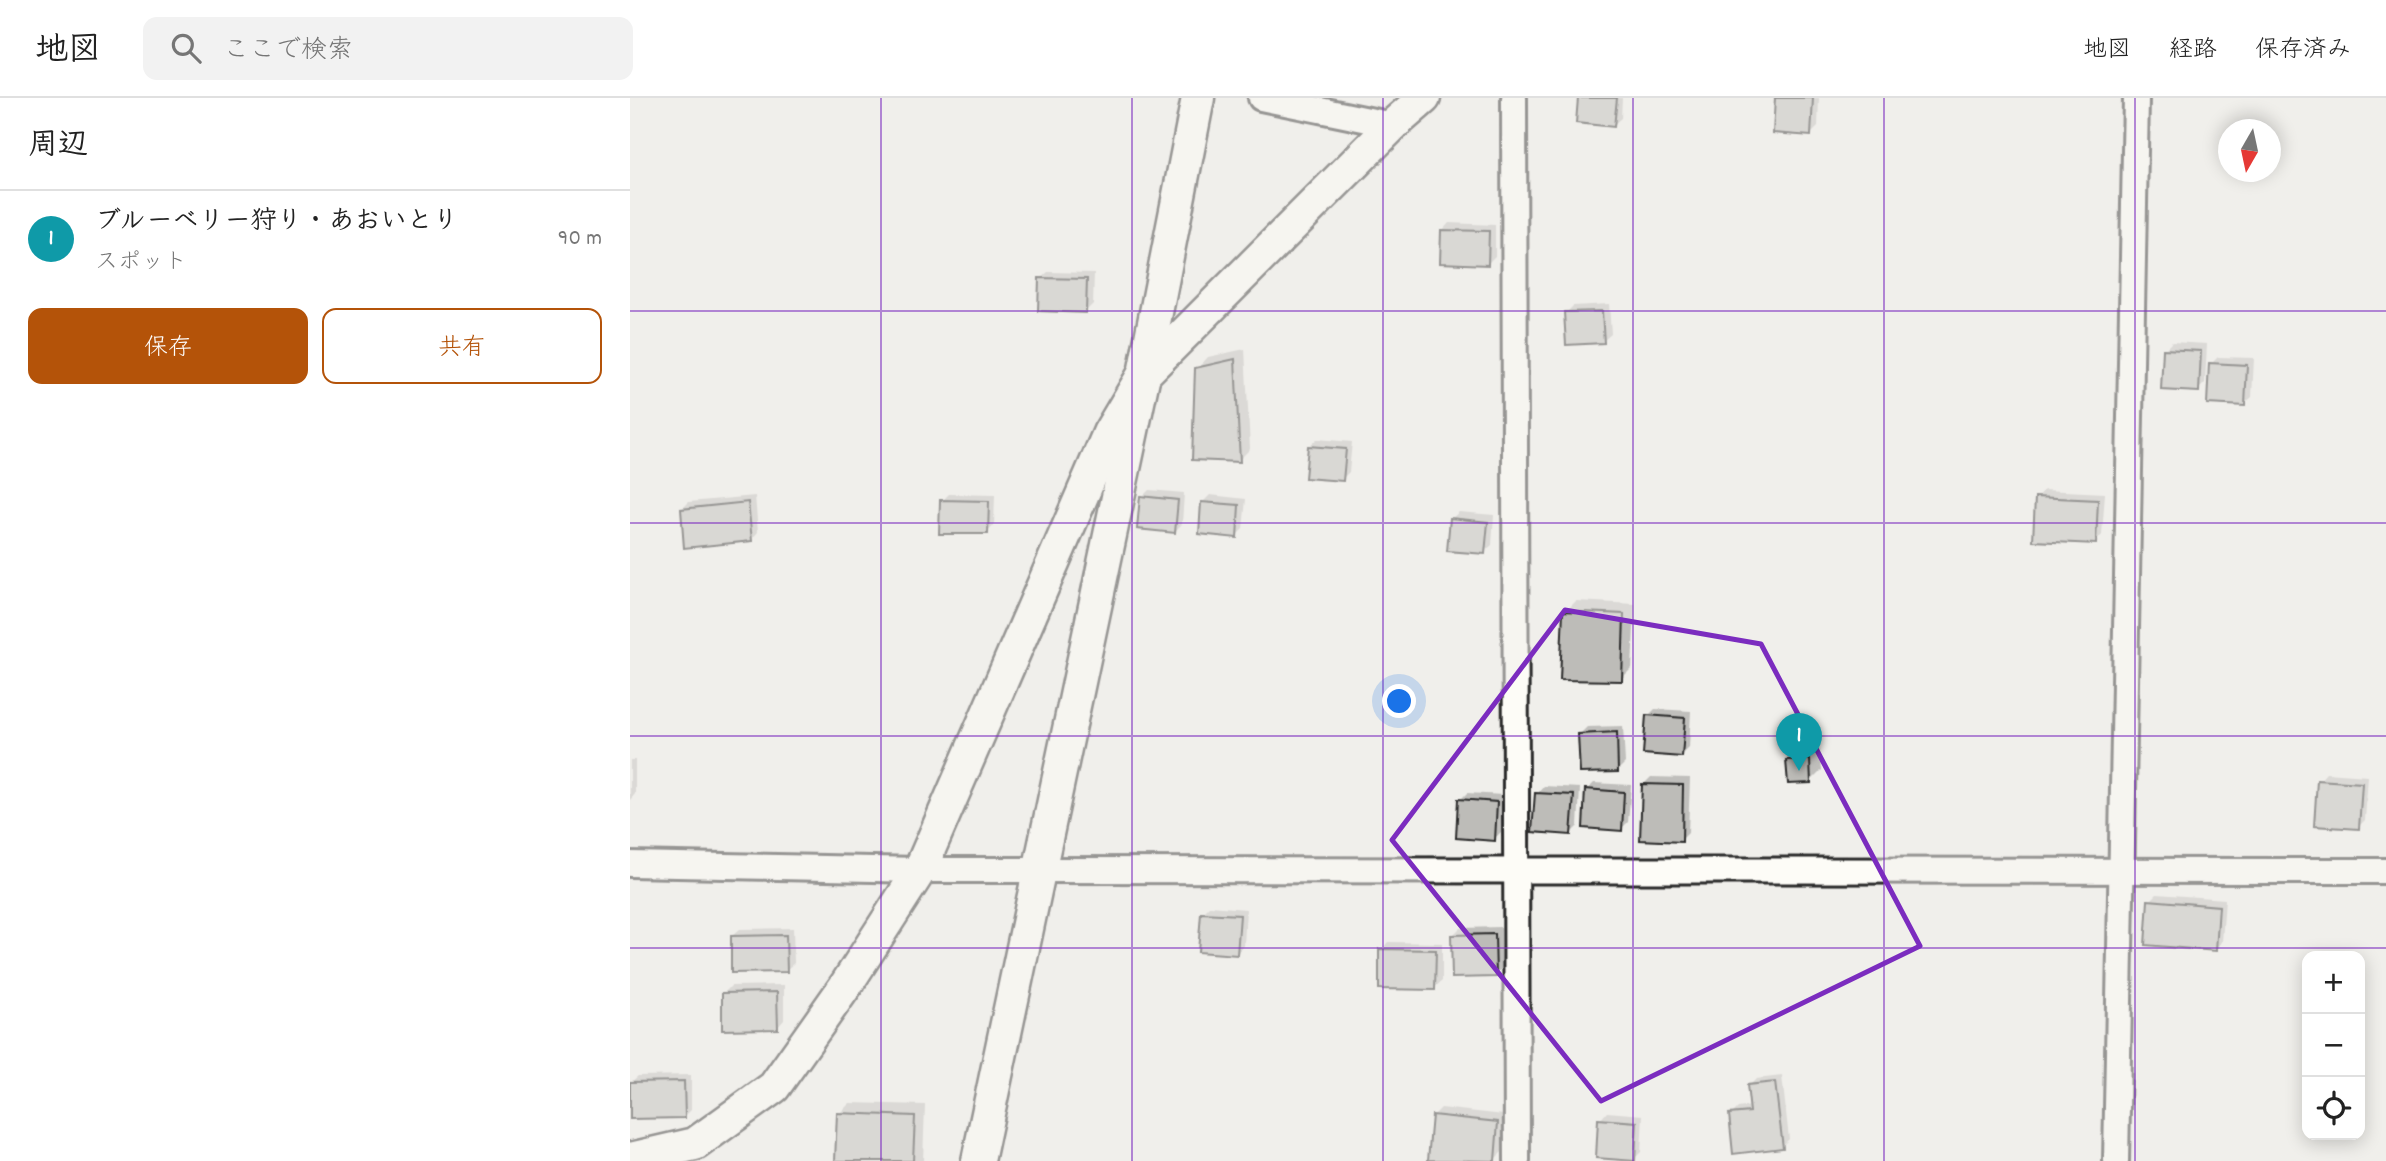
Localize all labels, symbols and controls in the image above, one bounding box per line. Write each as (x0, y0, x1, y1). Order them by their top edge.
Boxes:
search box (143, 17, 633, 80)
text: 地図 (35, 29, 101, 76)
icon: search (167, 29, 205, 67)
text: ここで検索 (223, 33, 353, 70)
text: 地図 (2083, 34, 2131, 68)
text: 経路 (2169, 34, 2217, 68)
text: 保存済み (2255, 34, 2351, 68)
north arrow (2218, 119, 2281, 182)
text: 周辺 (28, 126, 88, 169)
text: ブルーベリー狩り・あおいとり (95, 204, 458, 241)
text: 1 (48, 223, 54, 256)
text: 90 m (558, 223, 602, 256)
text: スポット (95, 247, 187, 280)
button: 保存 (28, 308, 308, 384)
button: 共有 (322, 308, 602, 384)
your location (1382, 684, 1416, 718)
pin: 1 (1776, 713, 1822, 771)
map controls (2302, 951, 2365, 1140)
button: + (2302, 951, 2365, 1014)
button: − (2302, 1014, 2365, 1077)
button: locate (2302, 1077, 2365, 1140)

